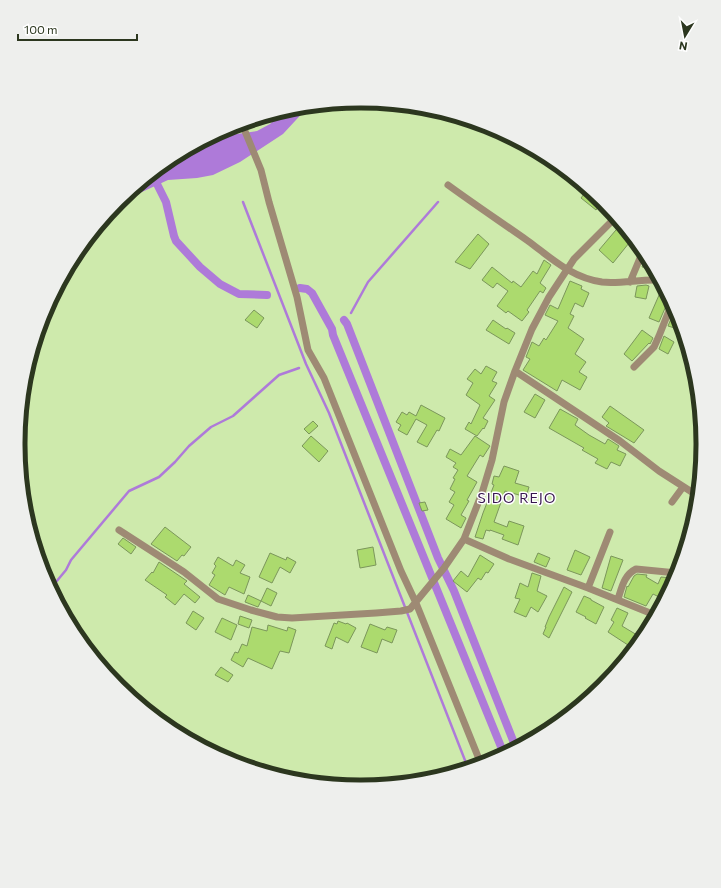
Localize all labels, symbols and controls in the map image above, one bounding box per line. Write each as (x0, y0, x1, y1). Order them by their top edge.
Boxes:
scale bar (18, 16, 137, 42)
north arrow (665, 16, 705, 56)
text: 100 m (24, 22, 58, 36)
text: N (678, 39, 688, 53)
district label: SIDO REJO (478, 489, 556, 506)

